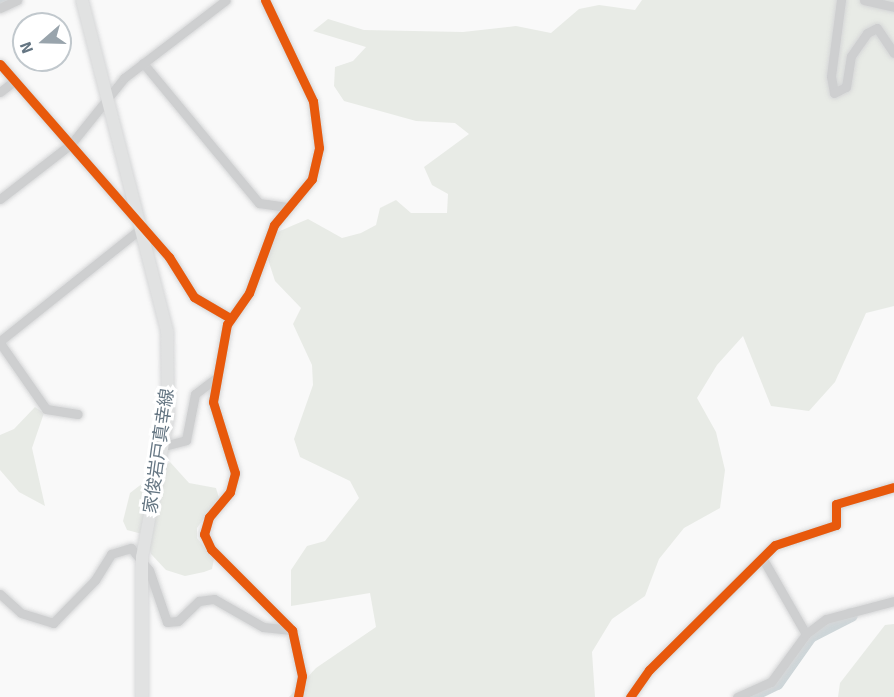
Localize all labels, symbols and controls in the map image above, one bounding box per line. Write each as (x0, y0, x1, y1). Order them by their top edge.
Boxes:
north arrow (12, 12, 72, 72)
text: N (16, 39, 38, 56)
street label: 家俊岩戸真幸線 (140, 387, 178, 515)

